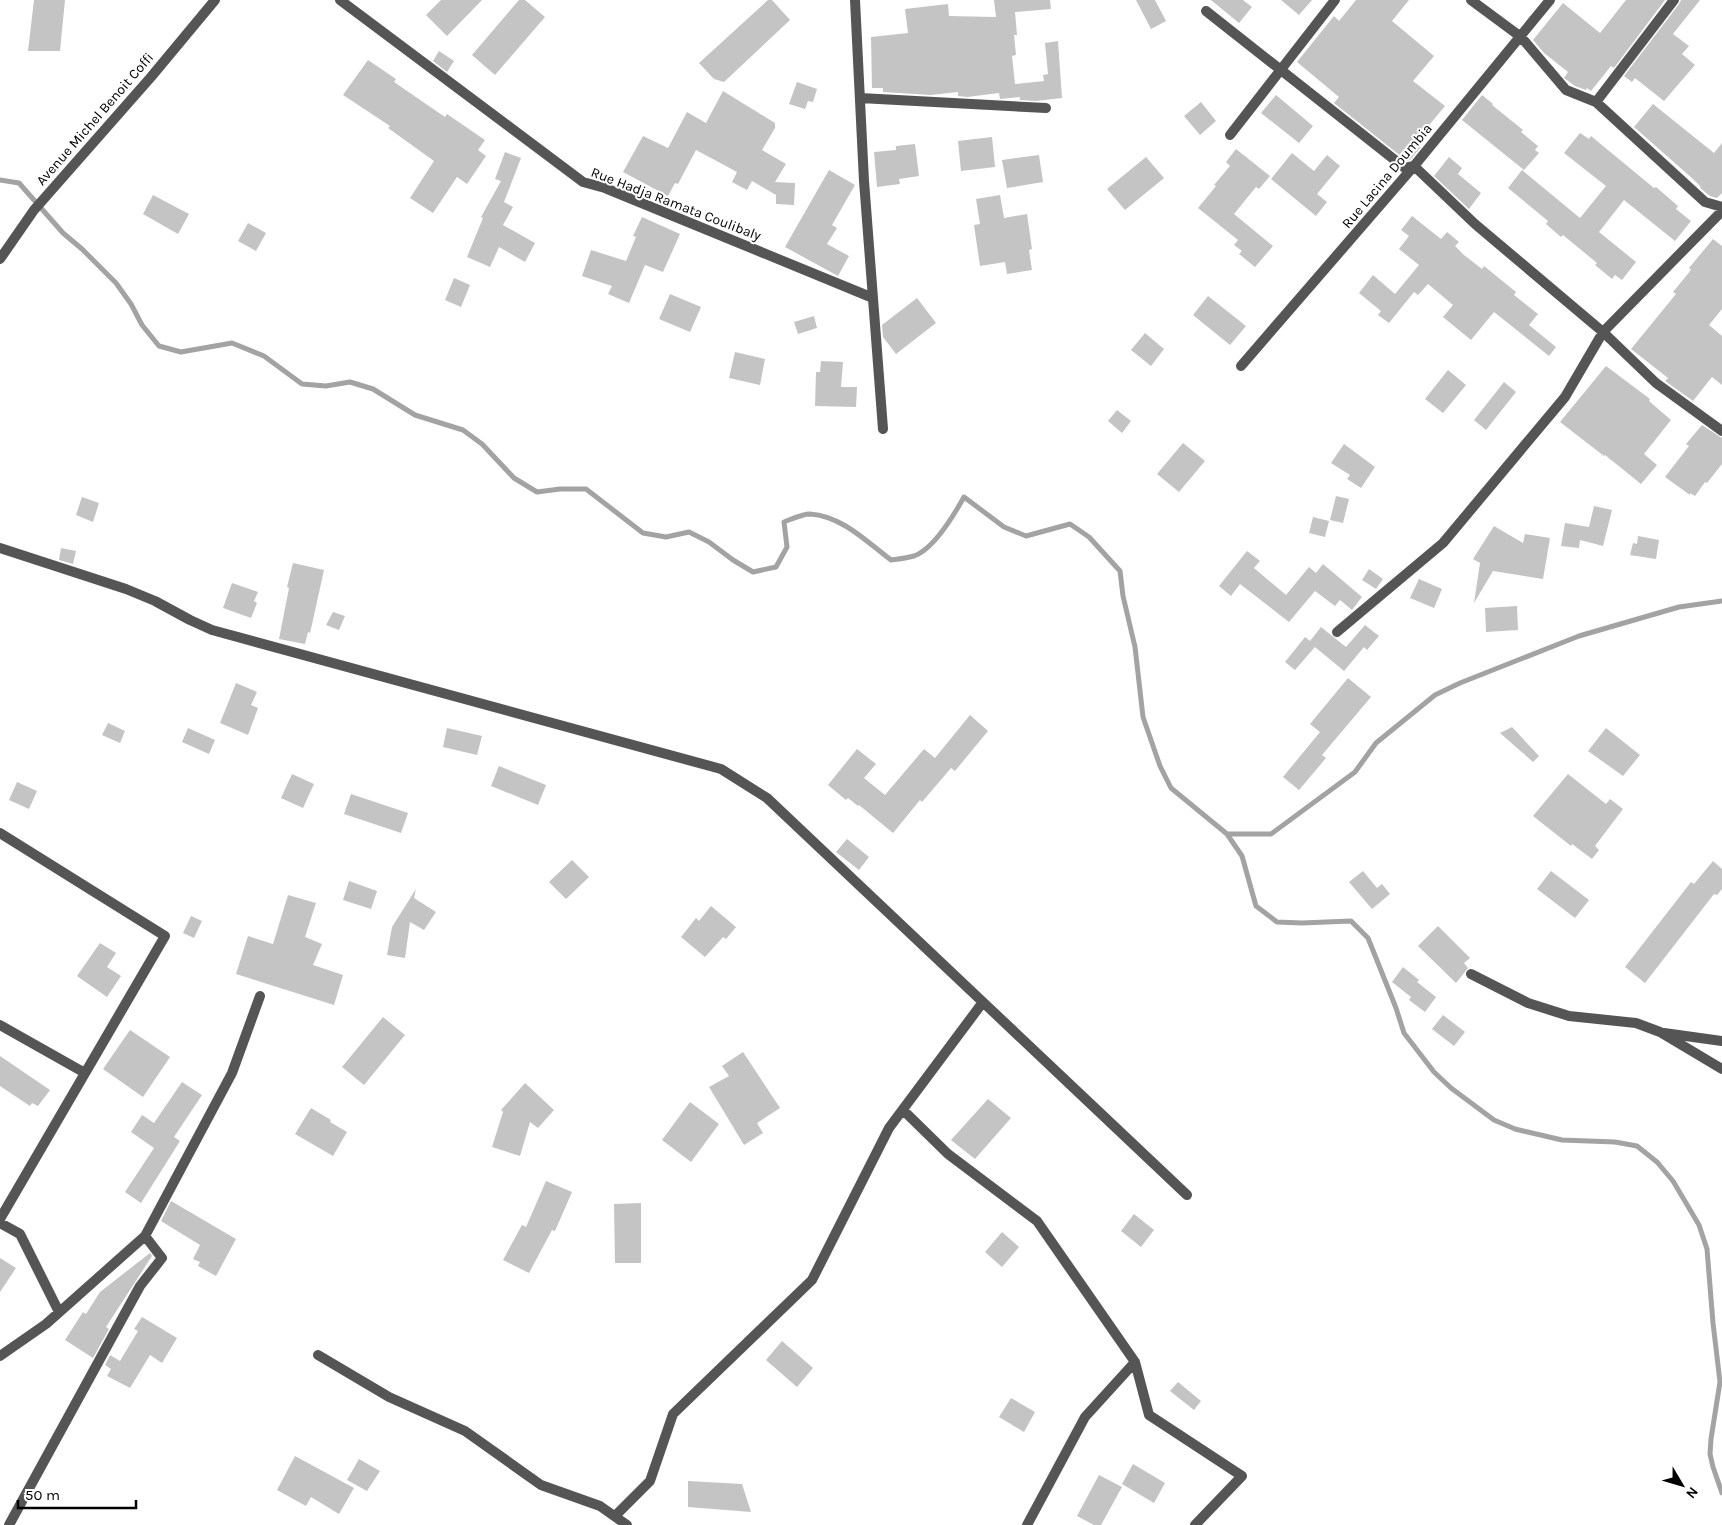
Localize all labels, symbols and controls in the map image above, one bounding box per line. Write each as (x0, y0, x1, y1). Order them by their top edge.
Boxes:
street label: Avenue Michel Benoit Coffi (33, 49, 157, 189)
street label: Rue Lacina Doumbia (1338, 120, 1436, 232)
street label: Rue Hadja Ramata Coulibaly (588, 164, 764, 245)
north arrow (1657, 1460, 1707, 1510)
scale bar (18, 1478, 135, 1510)
text: N (1682, 1484, 1702, 1502)
text: 50 m (25, 1486, 60, 1504)

